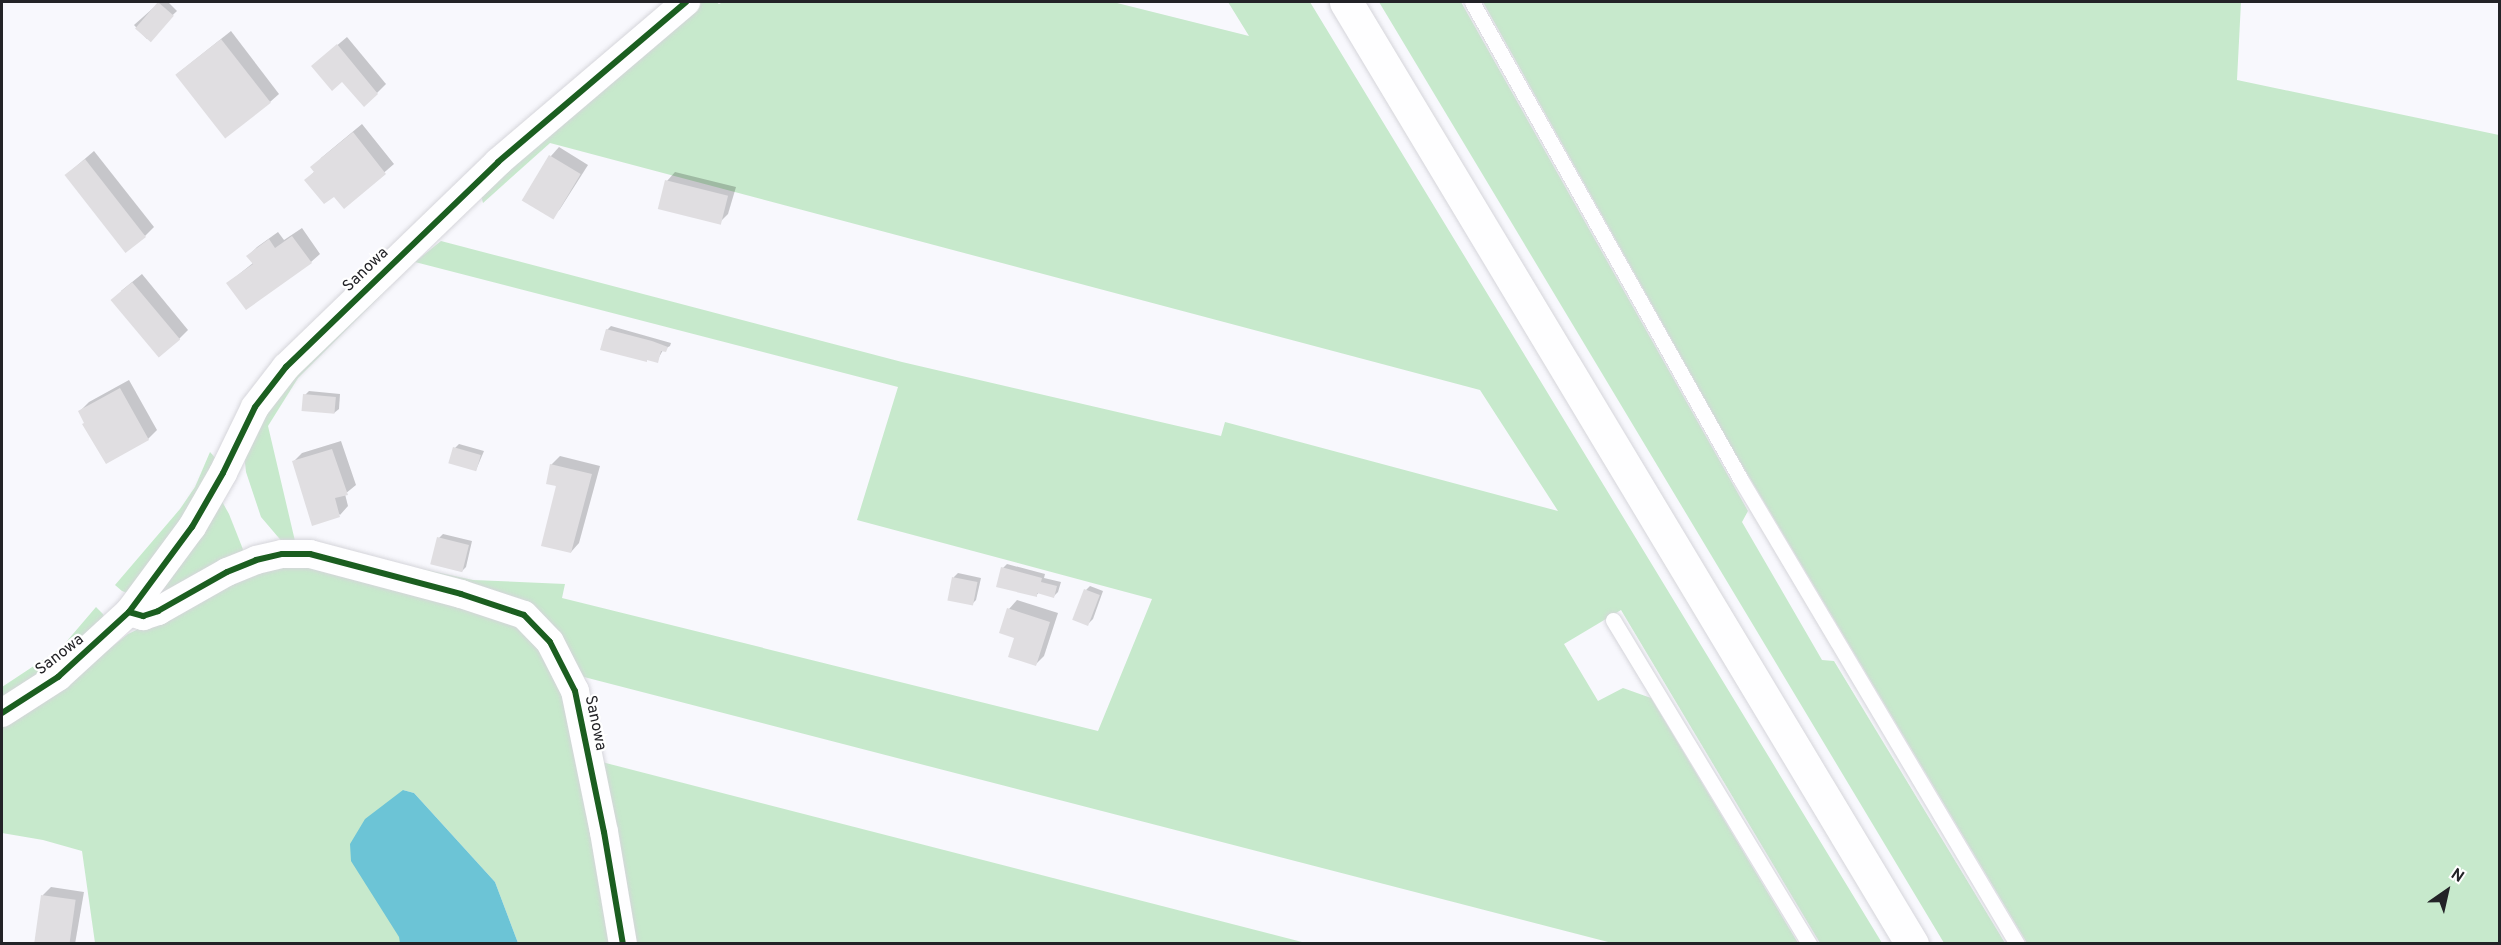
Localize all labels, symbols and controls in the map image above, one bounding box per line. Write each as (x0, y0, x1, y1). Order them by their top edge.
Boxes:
street label: Sanowa (339, 244, 393, 296)
street label: Sanowa (32, 630, 88, 680)
street label: Sanowa (580, 694, 610, 752)
north arrow (2417, 861, 2477, 921)
text: N (2447, 865, 2467, 888)

